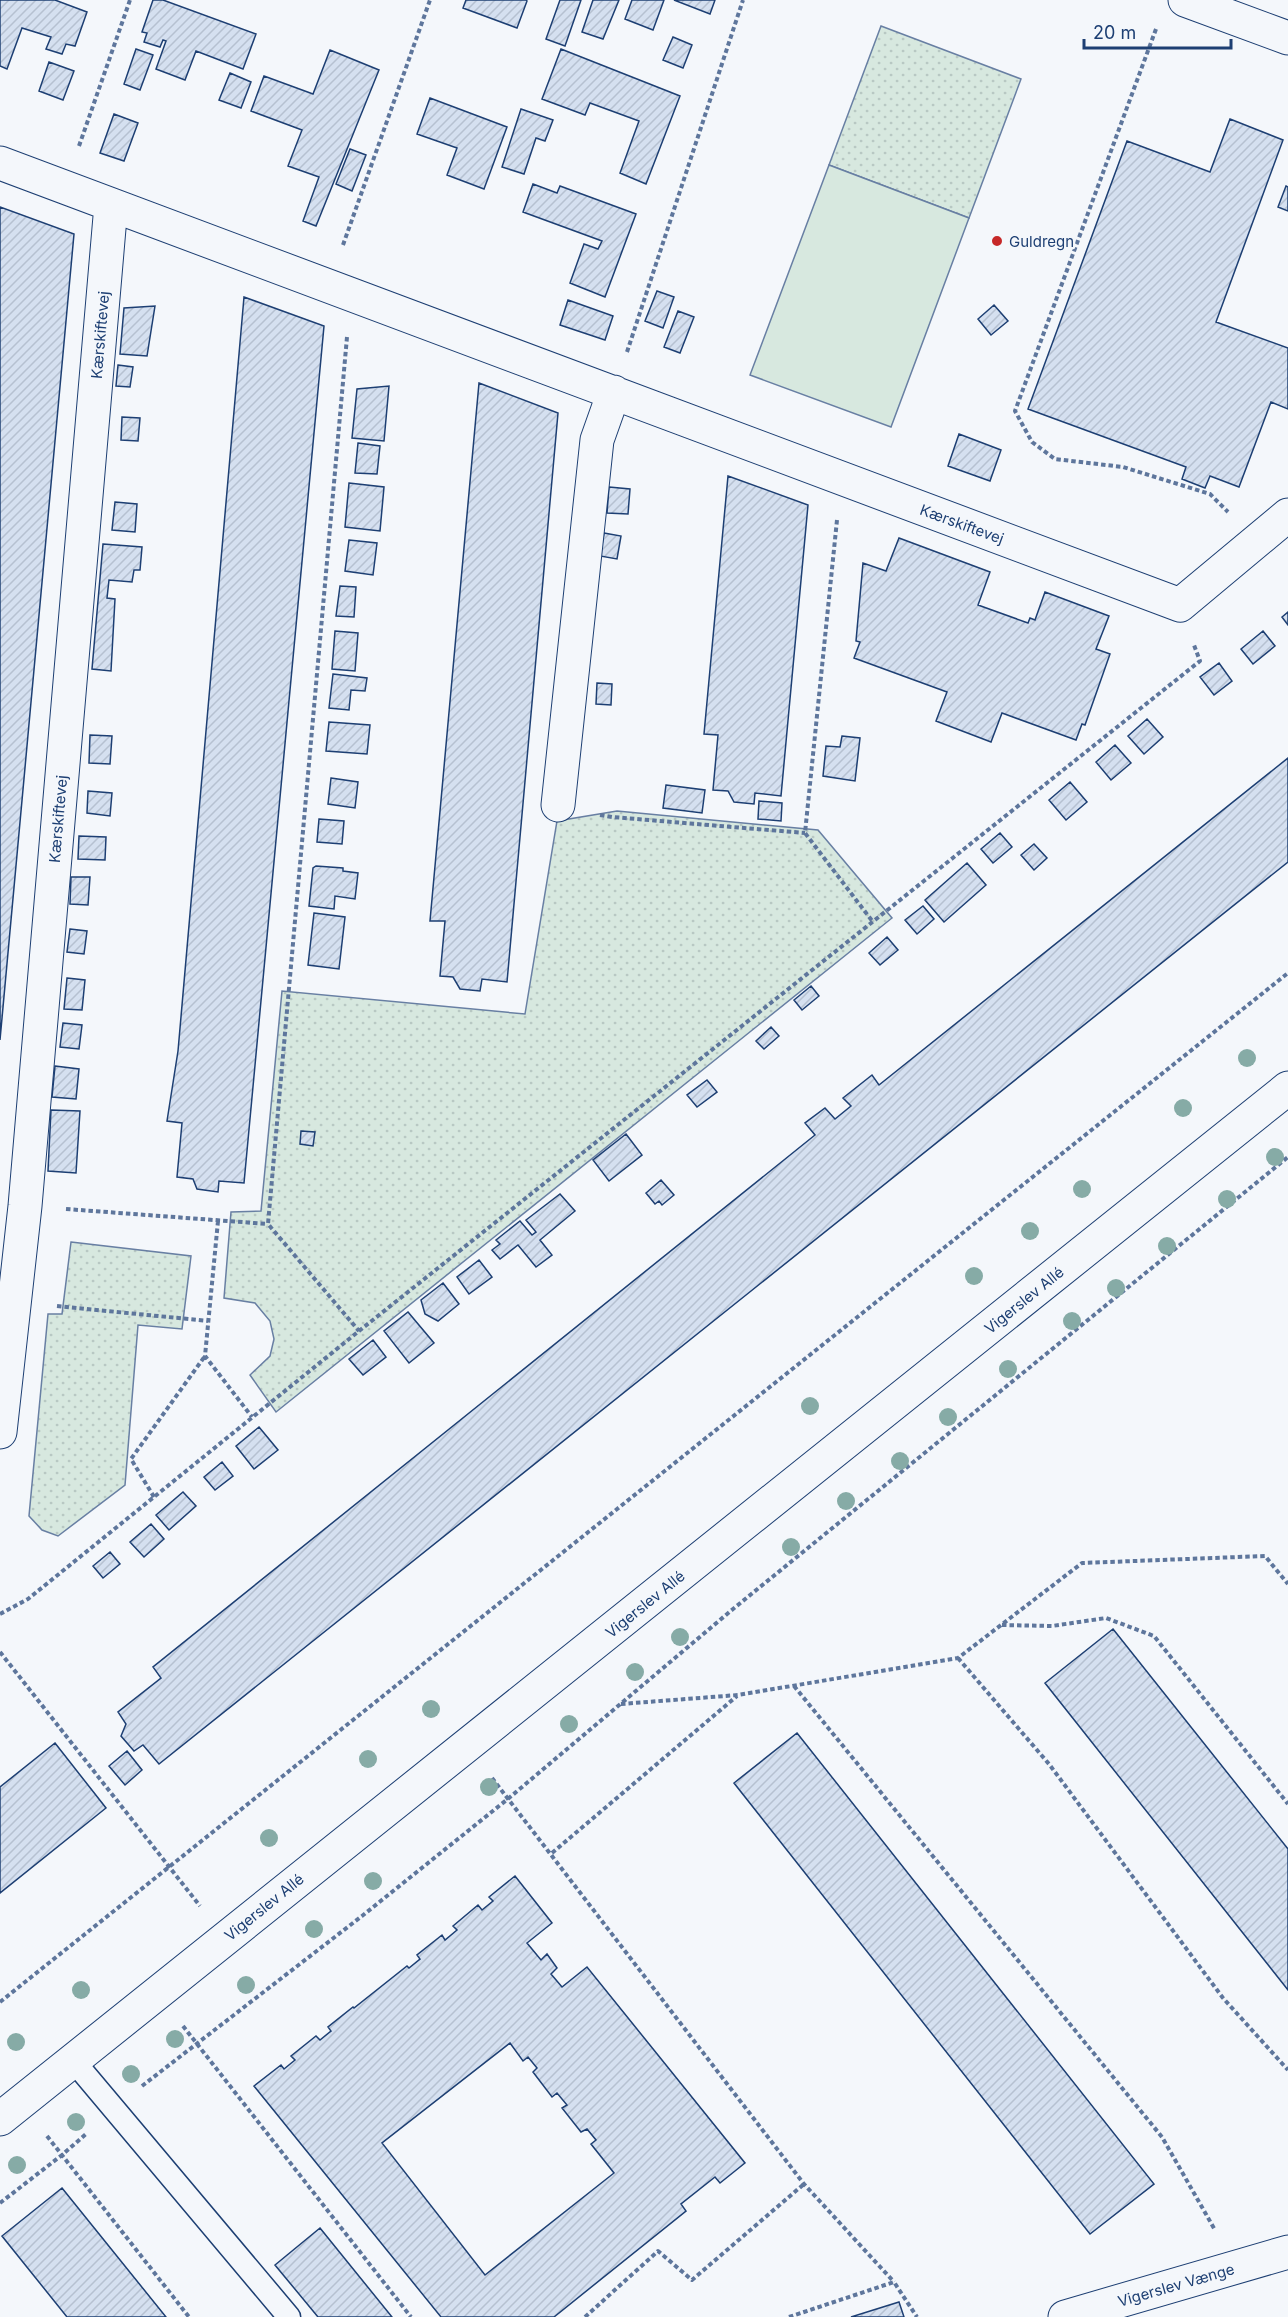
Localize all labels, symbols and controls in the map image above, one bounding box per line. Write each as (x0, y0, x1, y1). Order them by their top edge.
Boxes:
scale bar (1084, 12, 1231, 50)
text: 20 m (1093, 22, 1136, 43)
place label: Guldregn (1009, 232, 1074, 251)
marker: Guldregn (990, 234, 1004, 248)
street label: Kærskiftevej (87, 290, 113, 380)
street label: Kærskiftevej (917, 500, 1007, 548)
street label: Kærskiftevej (45, 774, 71, 864)
street label: Vigerslev Allé (980, 1262, 1068, 1338)
street label: Vigerslev Allé (601, 1566, 689, 1642)
street label: Vigerslev Allé (220, 1869, 308, 1945)
street label: Vigerslev Vænge (1116, 2259, 1236, 2311)

